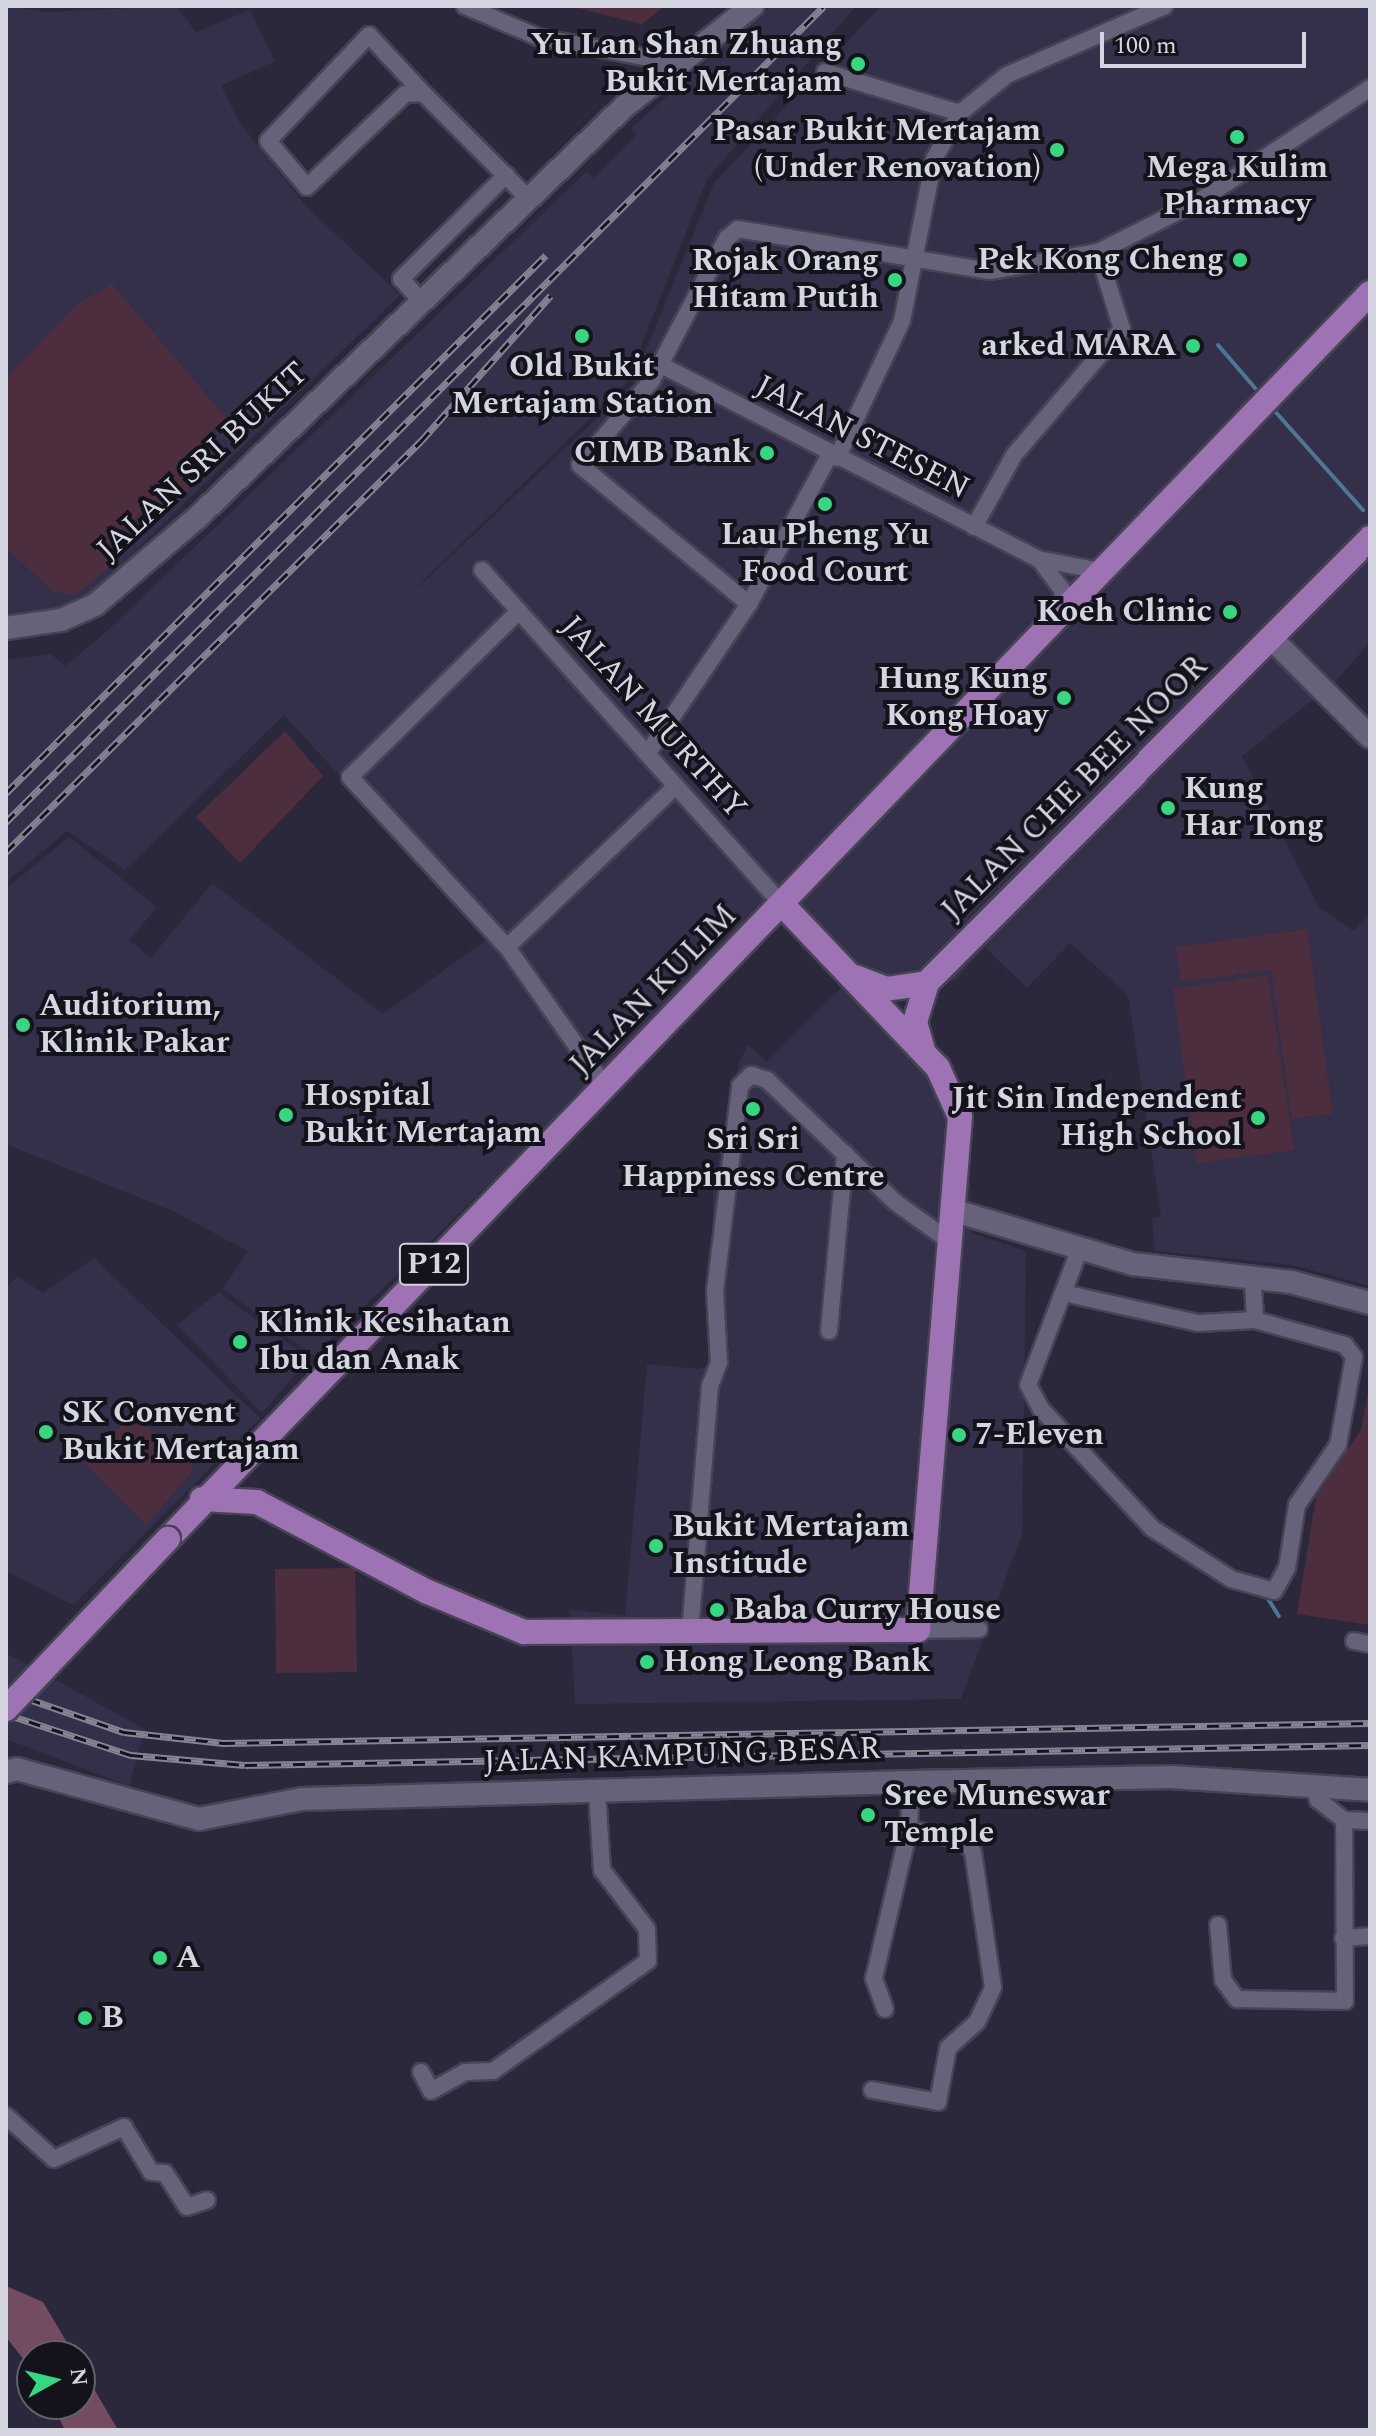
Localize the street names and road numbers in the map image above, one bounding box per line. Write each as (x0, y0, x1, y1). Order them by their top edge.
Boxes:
street label: JALAN SRI BUKIT (90, 354, 316, 570)
street label: JALAN STESEN (749, 368, 975, 508)
street label: JALAN MURTHY (552, 608, 754, 828)
street label: JALAN CHE BEE NOOR (934, 648, 1216, 930)
street label: JALAN KULIM (563, 897, 745, 1085)
road number: P12 (398, 1238, 470, 1290)
street label: JALAN KAMPUNG BESAR (483, 1730, 881, 1782)

